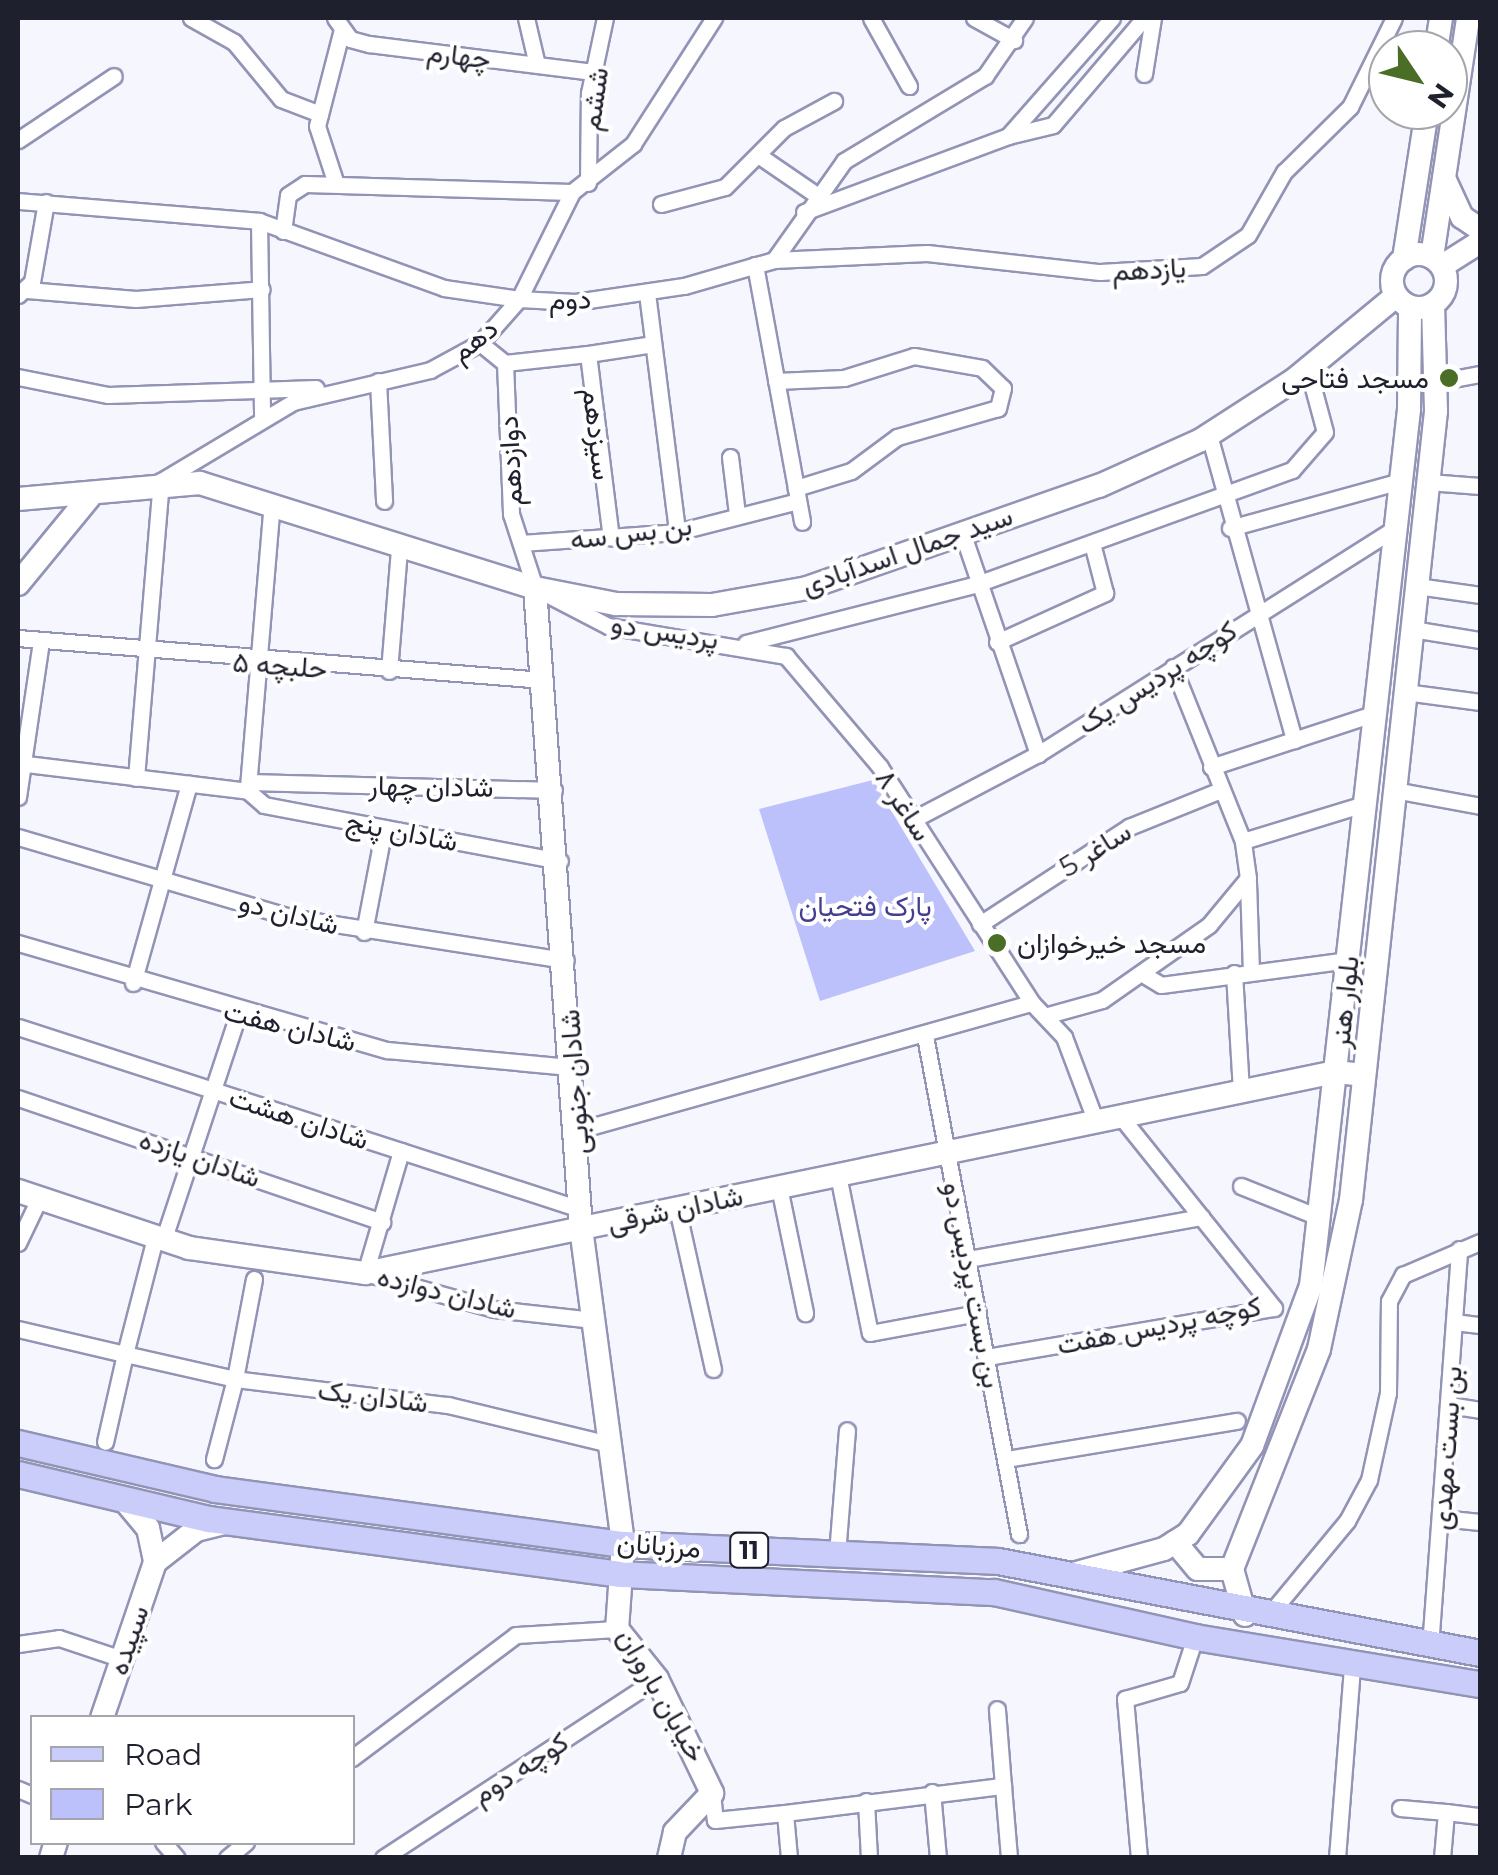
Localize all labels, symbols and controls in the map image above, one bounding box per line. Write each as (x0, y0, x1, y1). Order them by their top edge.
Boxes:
north arrow (1368, 30, 1468, 130)
street label: چهارم (425, 34, 493, 76)
street label: ششم (573, 65, 615, 133)
text: N (1421, 77, 1461, 115)
street label: یازدهم (1111, 250, 1187, 288)
street label: دوم (548, 282, 592, 316)
street label: دهم (444, 311, 504, 369)
place label: مسجد فتاحی (1281, 361, 1429, 395)
marker: مسجد فتاحی (1438, 367, 1460, 389)
street label: سیزدهم (576, 386, 620, 482)
street label: دوازدهم (491, 415, 529, 507)
street label: سید جمال اسدآبادی (797, 498, 1017, 602)
street label: بن بس سه (568, 508, 694, 556)
street label: پردیس دو (609, 606, 721, 656)
street label: کوچه پردیس یک (1071, 613, 1243, 741)
street label: حلبچه ۵ (232, 645, 328, 685)
street label: ساغر ٨ (868, 763, 940, 847)
street label: شادان چهار (368, 768, 494, 804)
street label: شادان پنج (343, 804, 461, 858)
street label: ساغر 5 (1053, 814, 1137, 884)
street label: شادان دو (236, 884, 342, 942)
park label: پارک فتحیان (798, 889, 932, 923)
place label: مسجد خیرخوازان (1017, 926, 1206, 960)
marker: مسجد خیرخوازان (986, 932, 1008, 954)
street label: بلوار هنر (1322, 954, 1366, 1050)
street label: شادان هفت (220, 993, 360, 1059)
street label: شادان جنوبی (552, 1008, 596, 1156)
street label: شادان هشت (225, 1080, 373, 1156)
street label: شادان یازده (135, 1122, 265, 1194)
street label: شادان شرقی (604, 1178, 746, 1240)
street label: بن بست پردیس دو (937, 1179, 1009, 1391)
street label: شادان دوازده (374, 1259, 520, 1325)
street label: کوچه پردیس هفت (1054, 1289, 1264, 1361)
street label: بن بست مهدی (1424, 1365, 1468, 1531)
street label: شادان یک (316, 1373, 430, 1419)
street label: مرزبانان (616, 1525, 702, 1565)
road number: 11 (729, 1530, 769, 1570)
street label: سپیده (101, 1601, 155, 1679)
street label: خیابان باروران (610, 1622, 714, 1768)
legend (30, 1715, 355, 1845)
street label: کوچه دوم (466, 1725, 574, 1811)
text: Road (124, 1736, 202, 1773)
text: Park (124, 1786, 193, 1823)

